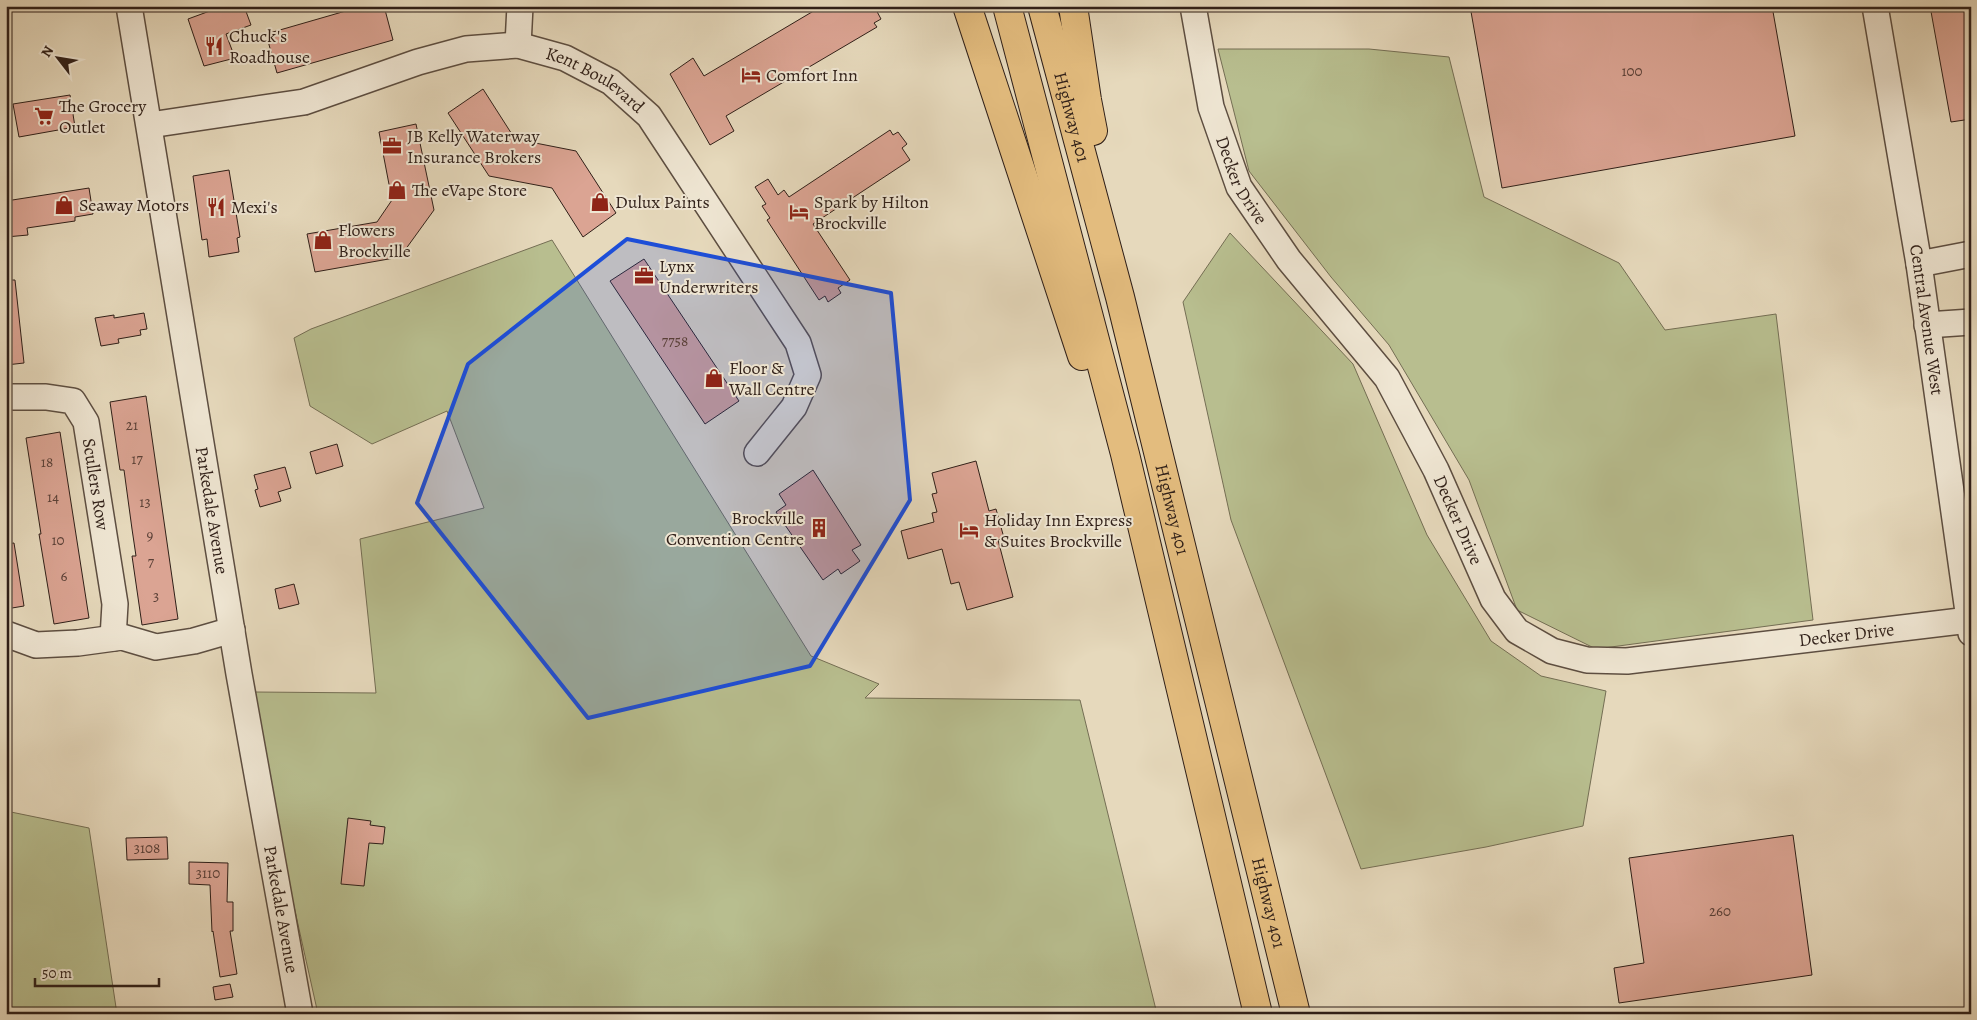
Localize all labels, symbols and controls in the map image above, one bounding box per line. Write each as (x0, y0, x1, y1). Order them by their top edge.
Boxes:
place label: Chuck's Roadhouse (229, 24, 310, 69)
north arrow (32, 32, 82, 82)
restaurant icon: Chuck's Roadhouse (203, 35, 225, 57)
street label: Kent Boulevard (543, 41, 650, 119)
text: N (37, 42, 58, 61)
house number: 100 (1621, 61, 1643, 81)
place label: Comfort Inn (766, 63, 858, 87)
hotel icon: Comfort Inn (740, 64, 762, 86)
street label: Highway 401 (1048, 69, 1095, 165)
place label: The Grocery Outlet (59, 94, 147, 139)
supermarket icon: The Grocery Outlet (33, 105, 55, 127)
place label: JB Kelly Waterway Insurance Brokers (407, 124, 541, 169)
street label: Decker Drive (1210, 133, 1273, 229)
office icon: JB Kelly Waterway Insurance Brokers (381, 135, 403, 157)
place label: The eVape Store (412, 178, 527, 202)
shop icon: The eVape Store (386, 179, 408, 201)
place label: Dulux Paints (615, 190, 710, 214)
place label: Spark by Hilton Brockville (814, 190, 929, 235)
shop icon: Dulux Paints (589, 191, 611, 213)
place label: Seaway Motors (79, 193, 189, 217)
shop icon: Seaway Motors (53, 194, 75, 216)
place label: Mexi's (231, 195, 278, 219)
restaurant icon: Mexi's (205, 196, 227, 218)
hotel icon: Spark by Hilton Brockville (788, 201, 810, 223)
place label: Flowers Brockville (338, 218, 411, 263)
shop icon: Flowers Brockville (312, 229, 334, 251)
street label: Central Avenue West (1904, 243, 1949, 397)
place label: Lynx Underwriters (659, 254, 758, 299)
office icon: Lynx Underwriters (633, 265, 655, 287)
house number: 7758 (662, 331, 688, 351)
place label: Floor & Wall Centre (728, 356, 815, 401)
shop icon: Floor & Wall Centre (703, 367, 725, 389)
house number: 21 (126, 415, 138, 435)
street label: Scullers Row (77, 436, 115, 532)
street label: Parkedale Avenue (190, 444, 234, 576)
house number: 17 (131, 449, 143, 469)
house number: 18 (41, 452, 53, 472)
street label: Highway 401 (1149, 462, 1195, 557)
street label: Decker Drive (1428, 471, 1488, 569)
house number: 14 (47, 487, 59, 507)
house number: 13 (139, 492, 151, 512)
place label: Brockville Convention Centre (666, 506, 804, 551)
place label: Holiday Inn Express & Suites Brockville (984, 508, 1133, 553)
building icon: Brockville Convention Centre (808, 517, 830, 539)
hotel icon: Holiday Inn Express & Suites Brockville (958, 519, 980, 541)
house number: 9 (147, 525, 154, 545)
house number: 10 (51, 530, 65, 550)
house number: 7 (148, 552, 155, 572)
house number: 6 (61, 566, 68, 586)
house number: 3 (153, 586, 159, 606)
street label: Decker Drive (1797, 617, 1896, 652)
house number: 3108 (134, 838, 160, 858)
street label: Parkedale Avenue (258, 843, 304, 975)
street label: Highway 401 (1246, 855, 1291, 951)
house number: 3110 (196, 863, 220, 883)
house number: 260 (1709, 901, 1731, 921)
scale bar (35, 955, 159, 987)
text: 50 m (42, 963, 72, 983)

